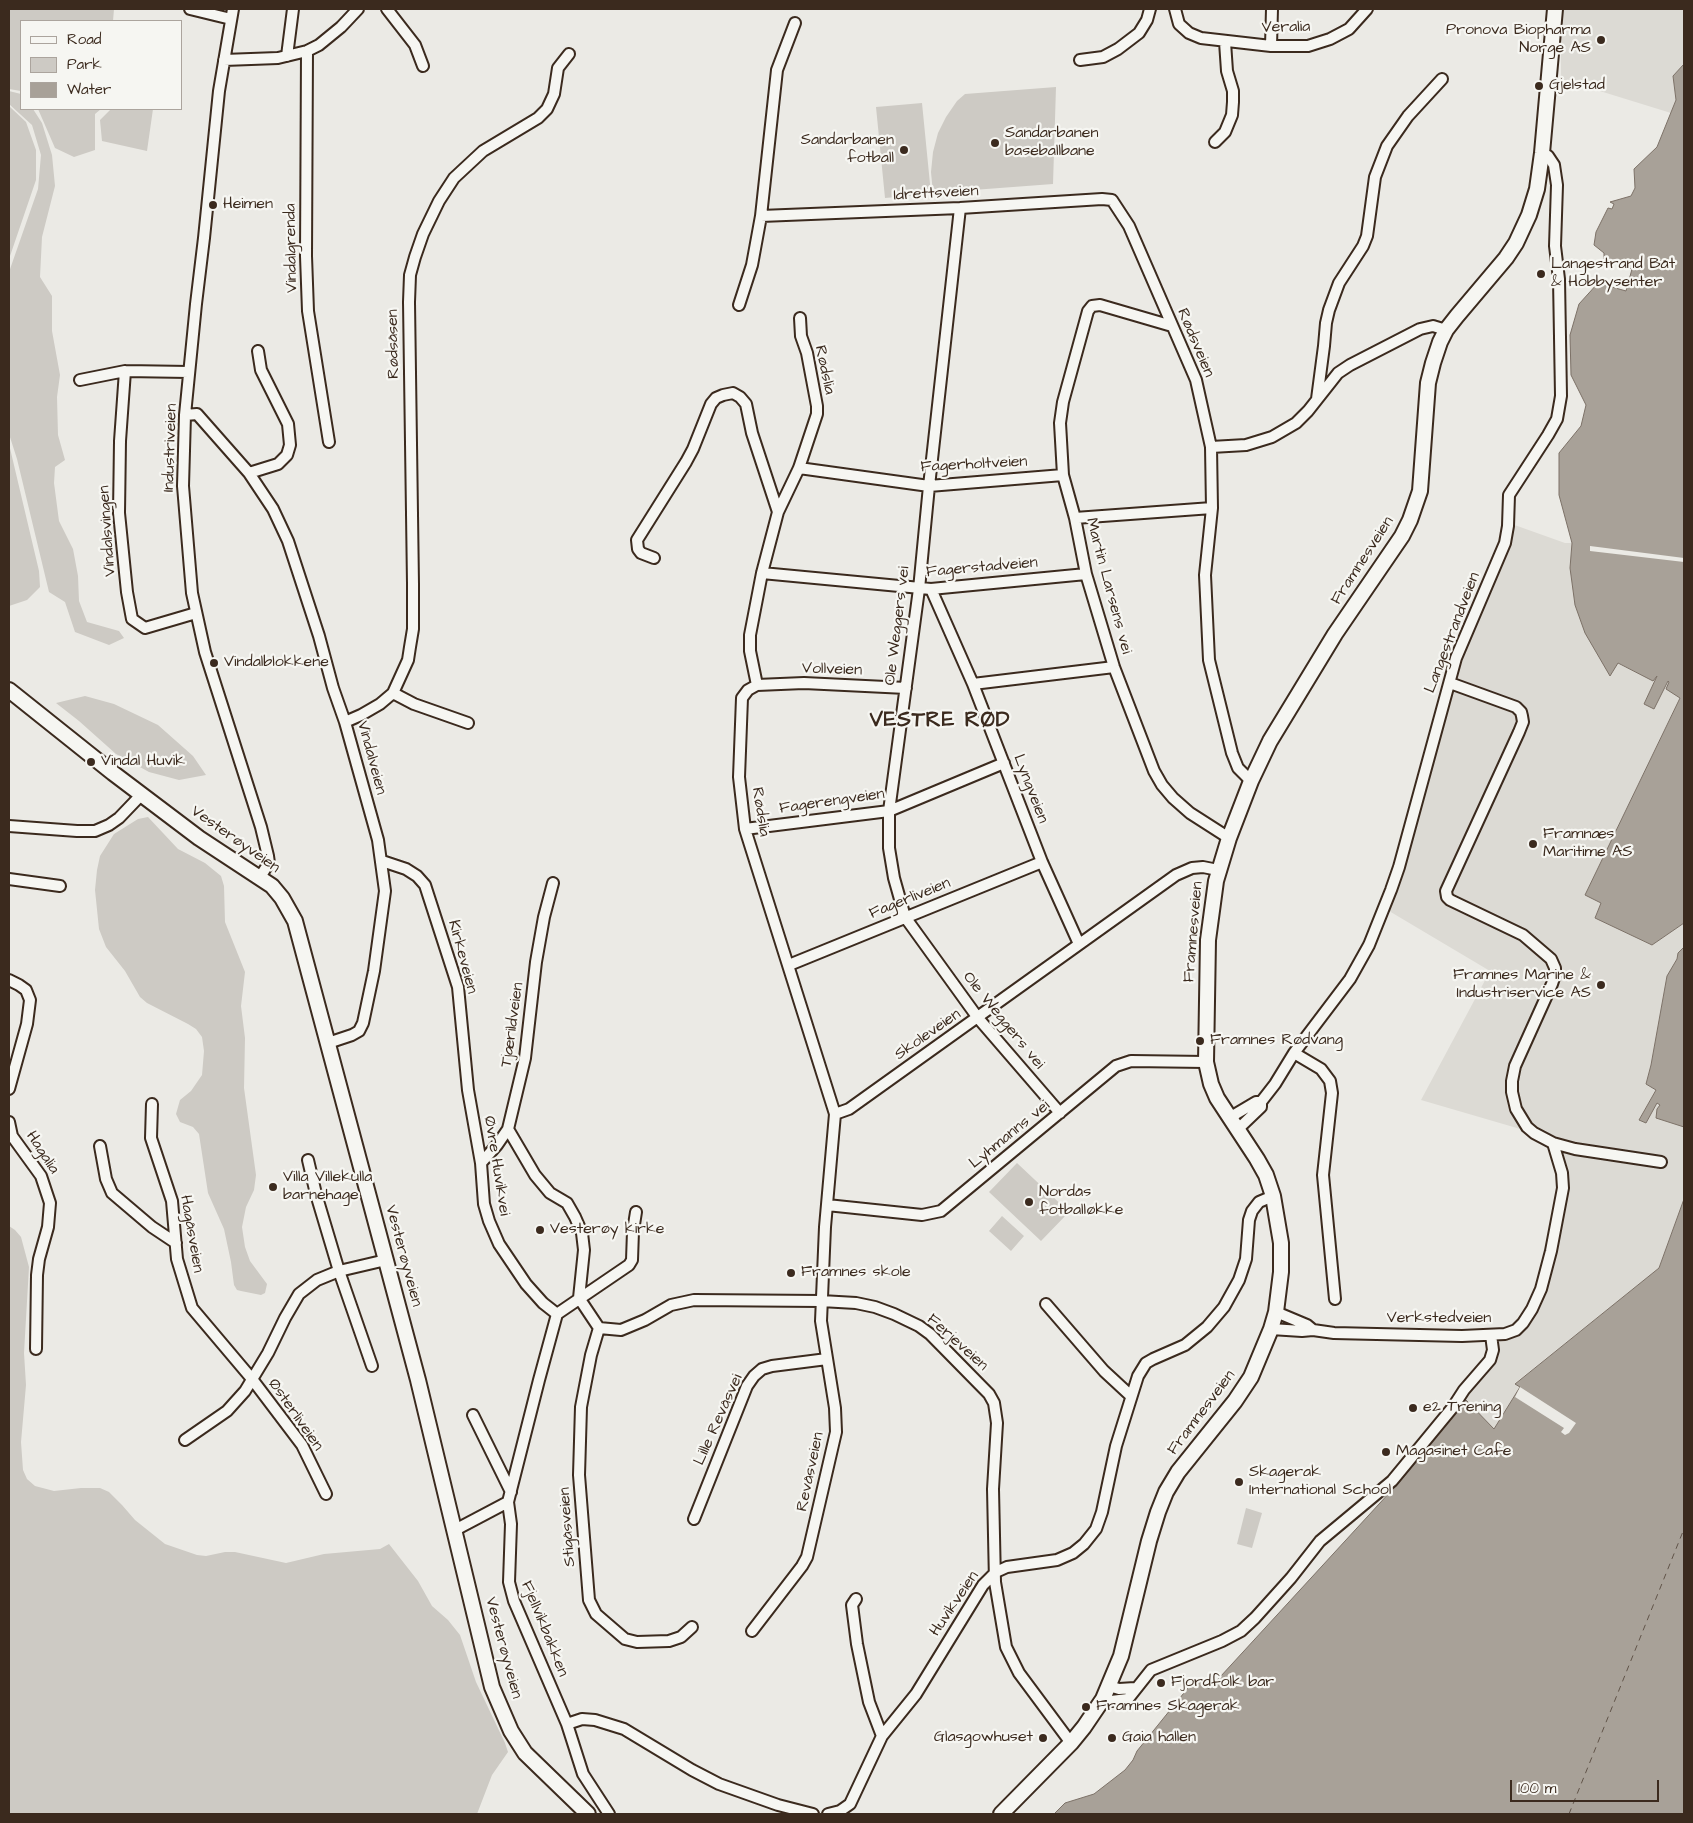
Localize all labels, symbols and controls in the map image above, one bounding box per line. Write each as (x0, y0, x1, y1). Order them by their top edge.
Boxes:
street label: Veralia (1261, 18, 1311, 38)
legend (20, 20, 182, 110)
place label: Pronova Biopharma Norge AS (1446, 21, 1591, 59)
text: Road (67, 29, 101, 50)
marker: Pronova Biopharma Norge AS (1595, 34, 1607, 46)
text: Park (67, 54, 102, 75)
place label: Gjelstad (1549, 76, 1605, 96)
text: Water (67, 79, 111, 100)
marker: Gjelstad (1533, 80, 1545, 92)
place label: Sandarbanen baseballbane (1005, 124, 1098, 162)
place label: Sandarbanen fotball (801, 131, 894, 169)
marker: Sandarbanen baseballbane (989, 137, 1001, 149)
marker: Sandarbanen fotball (898, 144, 910, 156)
street label: Idrettsveien (893, 182, 979, 206)
place label: Heimen (223, 195, 273, 215)
marker: Heimen (207, 199, 219, 211)
street label: Vindalgrenda (282, 203, 302, 293)
place label: Langestrand Båt & Hobbysenter (1551, 255, 1675, 293)
marker: Langestrand Båt & Hobbysenter (1535, 268, 1547, 280)
street label: Rødsveien (1172, 306, 1218, 380)
street label: Rødsåsen (384, 309, 404, 379)
street label: Rødslia (809, 344, 839, 396)
street label: Industriveien (160, 403, 182, 493)
street label: Fagerholtveien (920, 453, 1028, 477)
street label: Vindalsvingen (95, 485, 121, 577)
street label: Framnesveien (1327, 513, 1399, 609)
street label: Martin Larsens vei (1081, 516, 1135, 656)
street label: Fagerstadveien (925, 554, 1039, 582)
street label: Ole Weggers vei (881, 565, 915, 687)
street label: Langestrandveien (1421, 570, 1485, 696)
place label: Vindalblokkene (224, 653, 329, 673)
marker: Vindalblokkene (208, 657, 220, 669)
street label: Vollveien (802, 659, 862, 681)
district label: VESTRE RØD (868, 709, 1012, 735)
street label: Vindalveien (352, 719, 390, 797)
place label: Vindal Huvik (101, 752, 185, 772)
street label: Lyngveien (1008, 752, 1052, 826)
marker: Vindal Huvik (85, 756, 97, 768)
street label: Fagerengveien (778, 785, 886, 819)
street label: Rødslia (747, 786, 773, 838)
street label: Vesterøyveien (187, 802, 283, 878)
place label: Framnæs Maritime AS (1543, 825, 1633, 863)
marker: Framnæs Maritime AS (1527, 838, 1539, 850)
street label: Fagerliveien (867, 874, 953, 924)
street label: Framnesveien (1180, 881, 1208, 983)
street label: Kirkeveien (443, 918, 481, 996)
place label: Framnes Marine & Industriservice AS (1453, 966, 1591, 1004)
street label: Ole Weggers vei (958, 968, 1048, 1074)
marker: Framnes Marine & Industriservice AS (1595, 979, 1607, 991)
street label: Tjærildveien (498, 981, 528, 1069)
street label: Skoleveien (891, 1005, 965, 1065)
place label: Framnes Rødvang (1210, 1031, 1343, 1051)
marker: Framnes Rødvang (1194, 1035, 1206, 1047)
street label: Lyhmanns vei (966, 1097, 1054, 1173)
street label: Øvre Huvikvei (479, 1115, 513, 1217)
street label: Hagalia (21, 1128, 63, 1178)
place label: Villa Villekulla barnehage (283, 1168, 372, 1206)
marker: Villa Villekulla barnehage (267, 1181, 279, 1193)
place label: Nordås fotballøkke (1039, 1183, 1123, 1221)
street label: Hagåsveien (175, 1194, 207, 1274)
marker: Nordås fotballøkke (1023, 1196, 1035, 1208)
street label: Vesterøyveien (380, 1203, 426, 1309)
place label: Vesterøy kirke (550, 1220, 664, 1240)
marker: Vesterøy kirke (534, 1224, 546, 1236)
place label: Framnes skole (801, 1263, 911, 1283)
marker: Framnes skole (785, 1267, 797, 1279)
street label: Verkstedveien (1387, 1309, 1491, 1329)
street label: Ferjeveien (922, 1310, 992, 1376)
street label: Framnesveien (1164, 1367, 1240, 1459)
street label: Lille Revåsvei (690, 1372, 748, 1468)
street label: Østerliveien (263, 1375, 327, 1455)
place label: e2 Trening (1423, 1398, 1501, 1418)
marker: e2 Trening (1407, 1402, 1419, 1414)
street label: Revåsveien (793, 1431, 829, 1513)
place label: Magasinet Cafe (1396, 1442, 1511, 1462)
marker: Magasinet Cafe (1380, 1446, 1392, 1458)
place label: Skagerak International School (1249, 1463, 1391, 1501)
marker: Skagerak International School (1233, 1476, 1245, 1488)
street label: Stigåsveien (556, 1487, 580, 1567)
street label: Huvikveien (926, 1568, 984, 1640)
street label: Fjellvikbakken (516, 1578, 572, 1680)
street label: Vesterøyveien (480, 1595, 526, 1701)
place label: Fjordfolk bar (1171, 1673, 1274, 1693)
marker: Fjordfolk bar (1155, 1677, 1167, 1689)
place label: Framnes Skagerak (1096, 1697, 1240, 1717)
marker: Framnes Skagerak (1080, 1701, 1092, 1713)
place label: Glasgowhuset (934, 1728, 1033, 1748)
place label: Gaia hallen (1122, 1728, 1196, 1748)
marker: Glasgowhuset (1037, 1732, 1049, 1744)
marker: Gaia hallen (1106, 1732, 1118, 1744)
scale bar (1513, 1770, 1662, 1802)
text: 100 m (1518, 1778, 1557, 1799)

